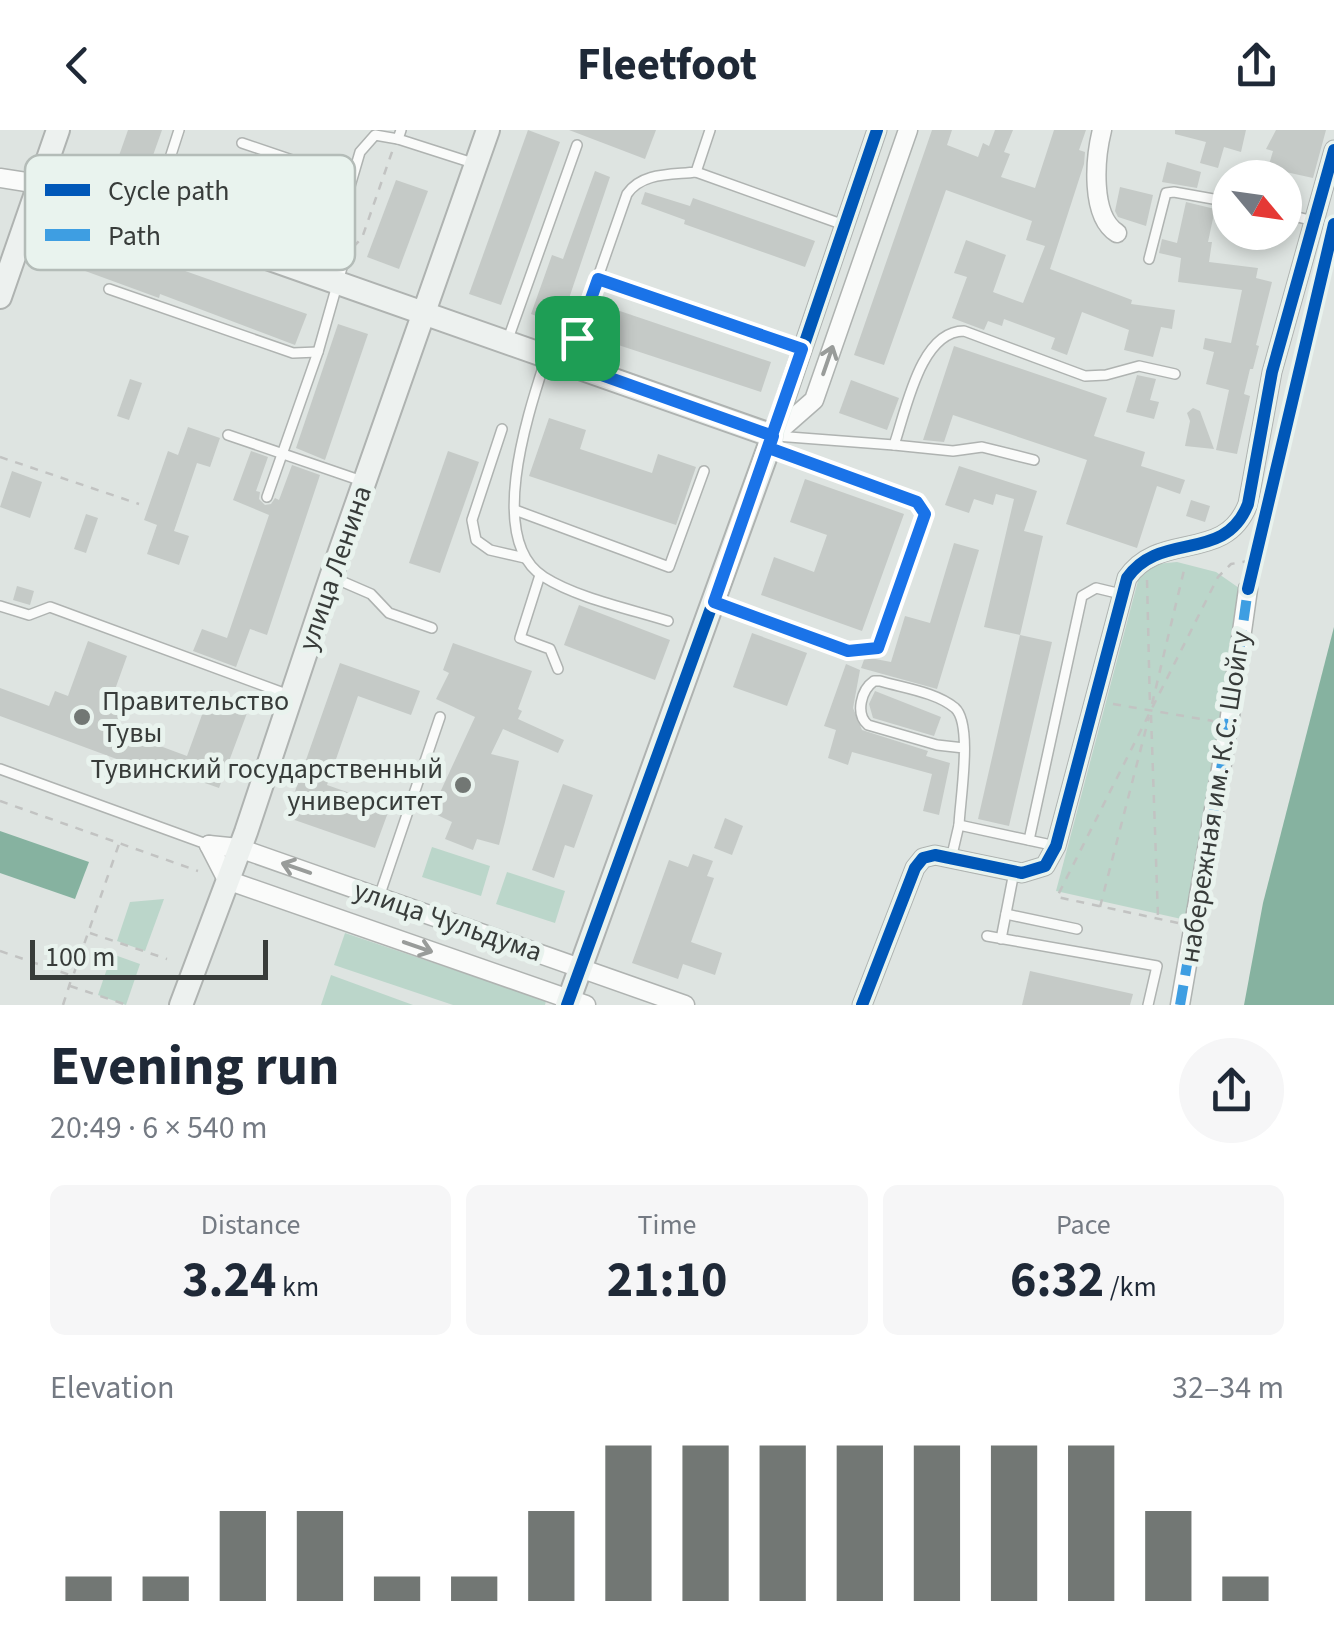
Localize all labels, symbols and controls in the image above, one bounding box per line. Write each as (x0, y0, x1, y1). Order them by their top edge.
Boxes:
text: Fleetfoot (577, 33, 757, 97)
icon: back (50, 38, 105, 93)
icon: share (1229, 38, 1284, 93)
legend (25, 155, 355, 270)
north arrow (1212, 160, 1302, 250)
map controls (1212, 160, 1302, 250)
text: Cycle path (108, 171, 230, 211)
text: Path (108, 216, 161, 256)
pin (535, 296, 620, 381)
icon: arrive (550, 311, 605, 366)
one-way arrow (821, 344, 839, 376)
street label: улица Ленина (288, 480, 382, 656)
street label: набережная им. К.С. Шойгу (1169, 628, 1261, 966)
place label: Правительство Тувы (102, 681, 289, 753)
marker: Правительство Тувы (71, 706, 93, 728)
place label: Тувинский государственный университет (91, 749, 443, 821)
marker: Тувинский государственный университет (452, 774, 474, 796)
one-way arrow (282, 858, 313, 876)
street label: улица Чульдума (348, 870, 548, 972)
scale bar (30, 935, 268, 980)
text: 100 m (45, 937, 116, 977)
one-way arrow (401, 939, 432, 957)
text: Evening run (50, 1028, 339, 1106)
button: share (1179, 1038, 1284, 1143)
text: 20:49 · 6 × 540 m (50, 1105, 268, 1151)
text: Distance (201, 1205, 300, 1245)
text: Time (637, 1205, 696, 1245)
text: Pace (1056, 1205, 1111, 1245)
text: 3.24 (182, 1245, 276, 1316)
text: 21:10 (607, 1245, 727, 1316)
text: 6:32 (1010, 1245, 1104, 1316)
text: km (276, 1267, 319, 1307)
text: /km (1104, 1267, 1157, 1307)
text: Elevation (50, 1365, 175, 1411)
text: 32–34 m (1172, 1365, 1284, 1411)

